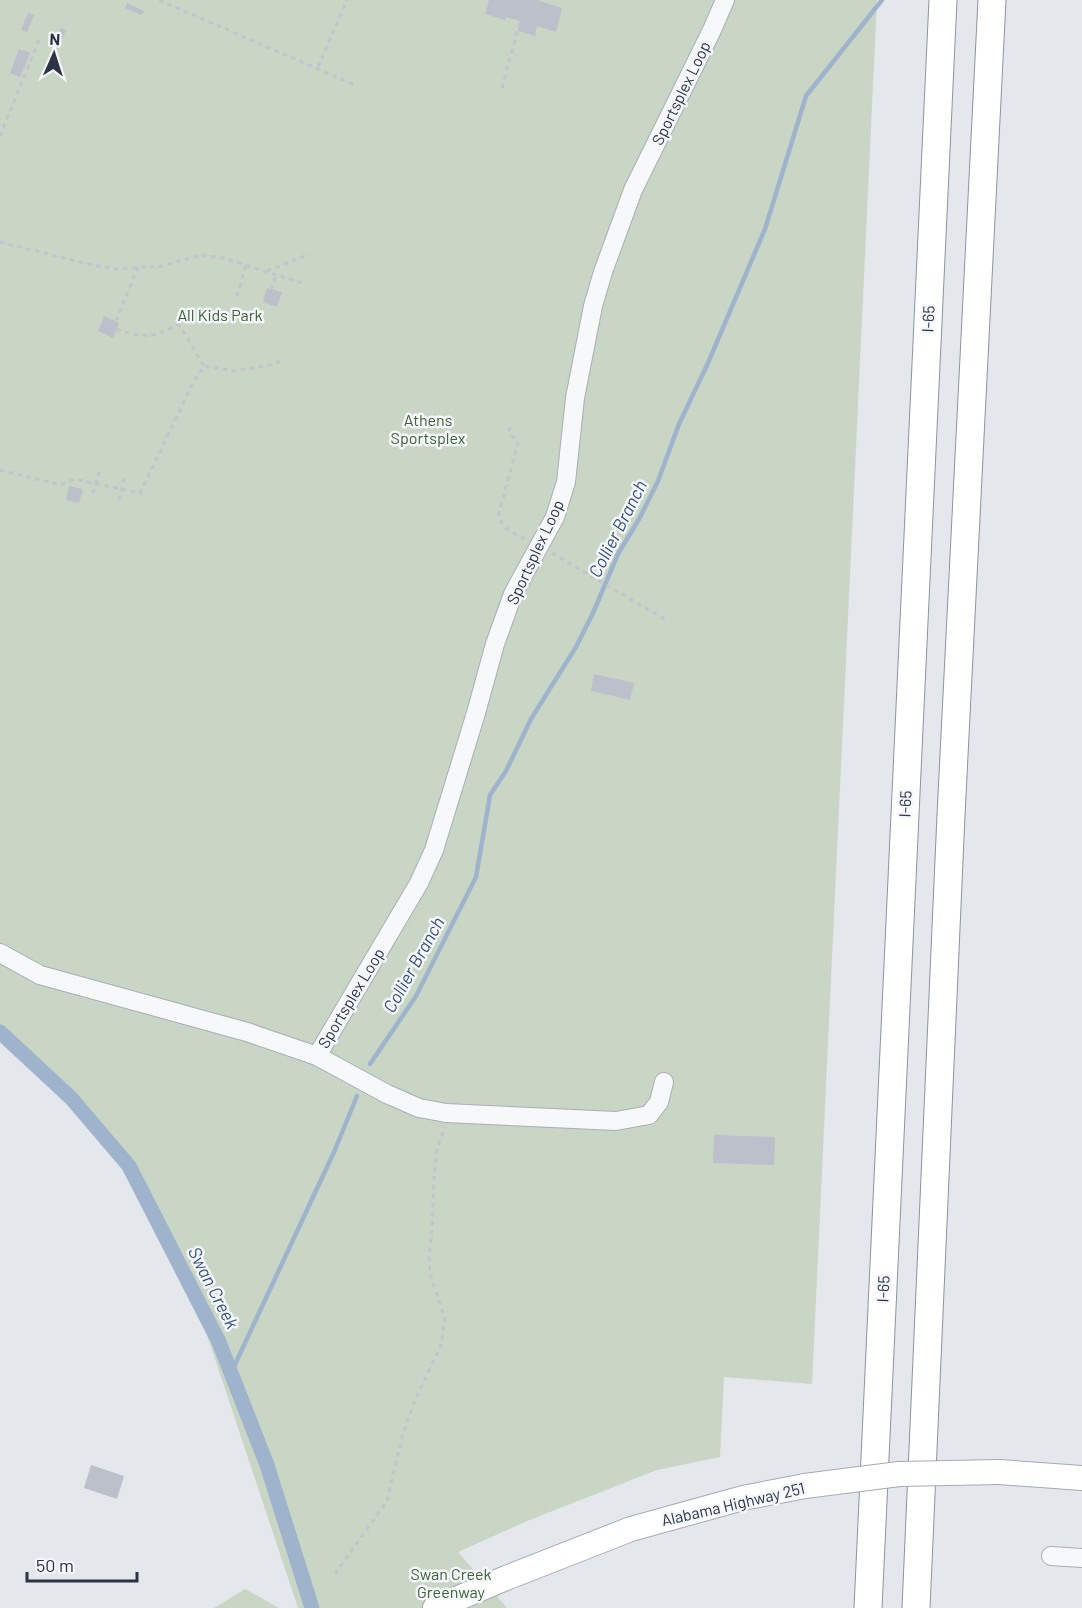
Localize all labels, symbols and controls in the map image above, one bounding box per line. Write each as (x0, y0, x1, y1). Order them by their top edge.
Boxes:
north arrow (24, 24, 84, 84)
text: N (49, 29, 61, 48)
street label: Sportsplex Loop (647, 38, 714, 148)
park label: All Kids Park (177, 305, 263, 324)
street label: I-65 (917, 305, 938, 333)
park label: Athens Sportsplex (391, 410, 466, 447)
water label: Collier Branch (583, 476, 651, 581)
street label: Sportsplex Loop (502, 496, 567, 607)
street label: I-65 (894, 790, 915, 818)
water label: Collier Branch (378, 913, 448, 1016)
street label: Sportsplex Loop (313, 944, 388, 1051)
water label: Swan Creek (184, 1243, 244, 1332)
street label: I-65 (872, 1275, 893, 1303)
street label: Alabama Highway 251 (659, 1478, 806, 1529)
scale bar (27, 1545, 136, 1583)
text: 50 m (36, 1554, 74, 1576)
park label: Swan Creek Greenway (410, 1564, 492, 1601)

